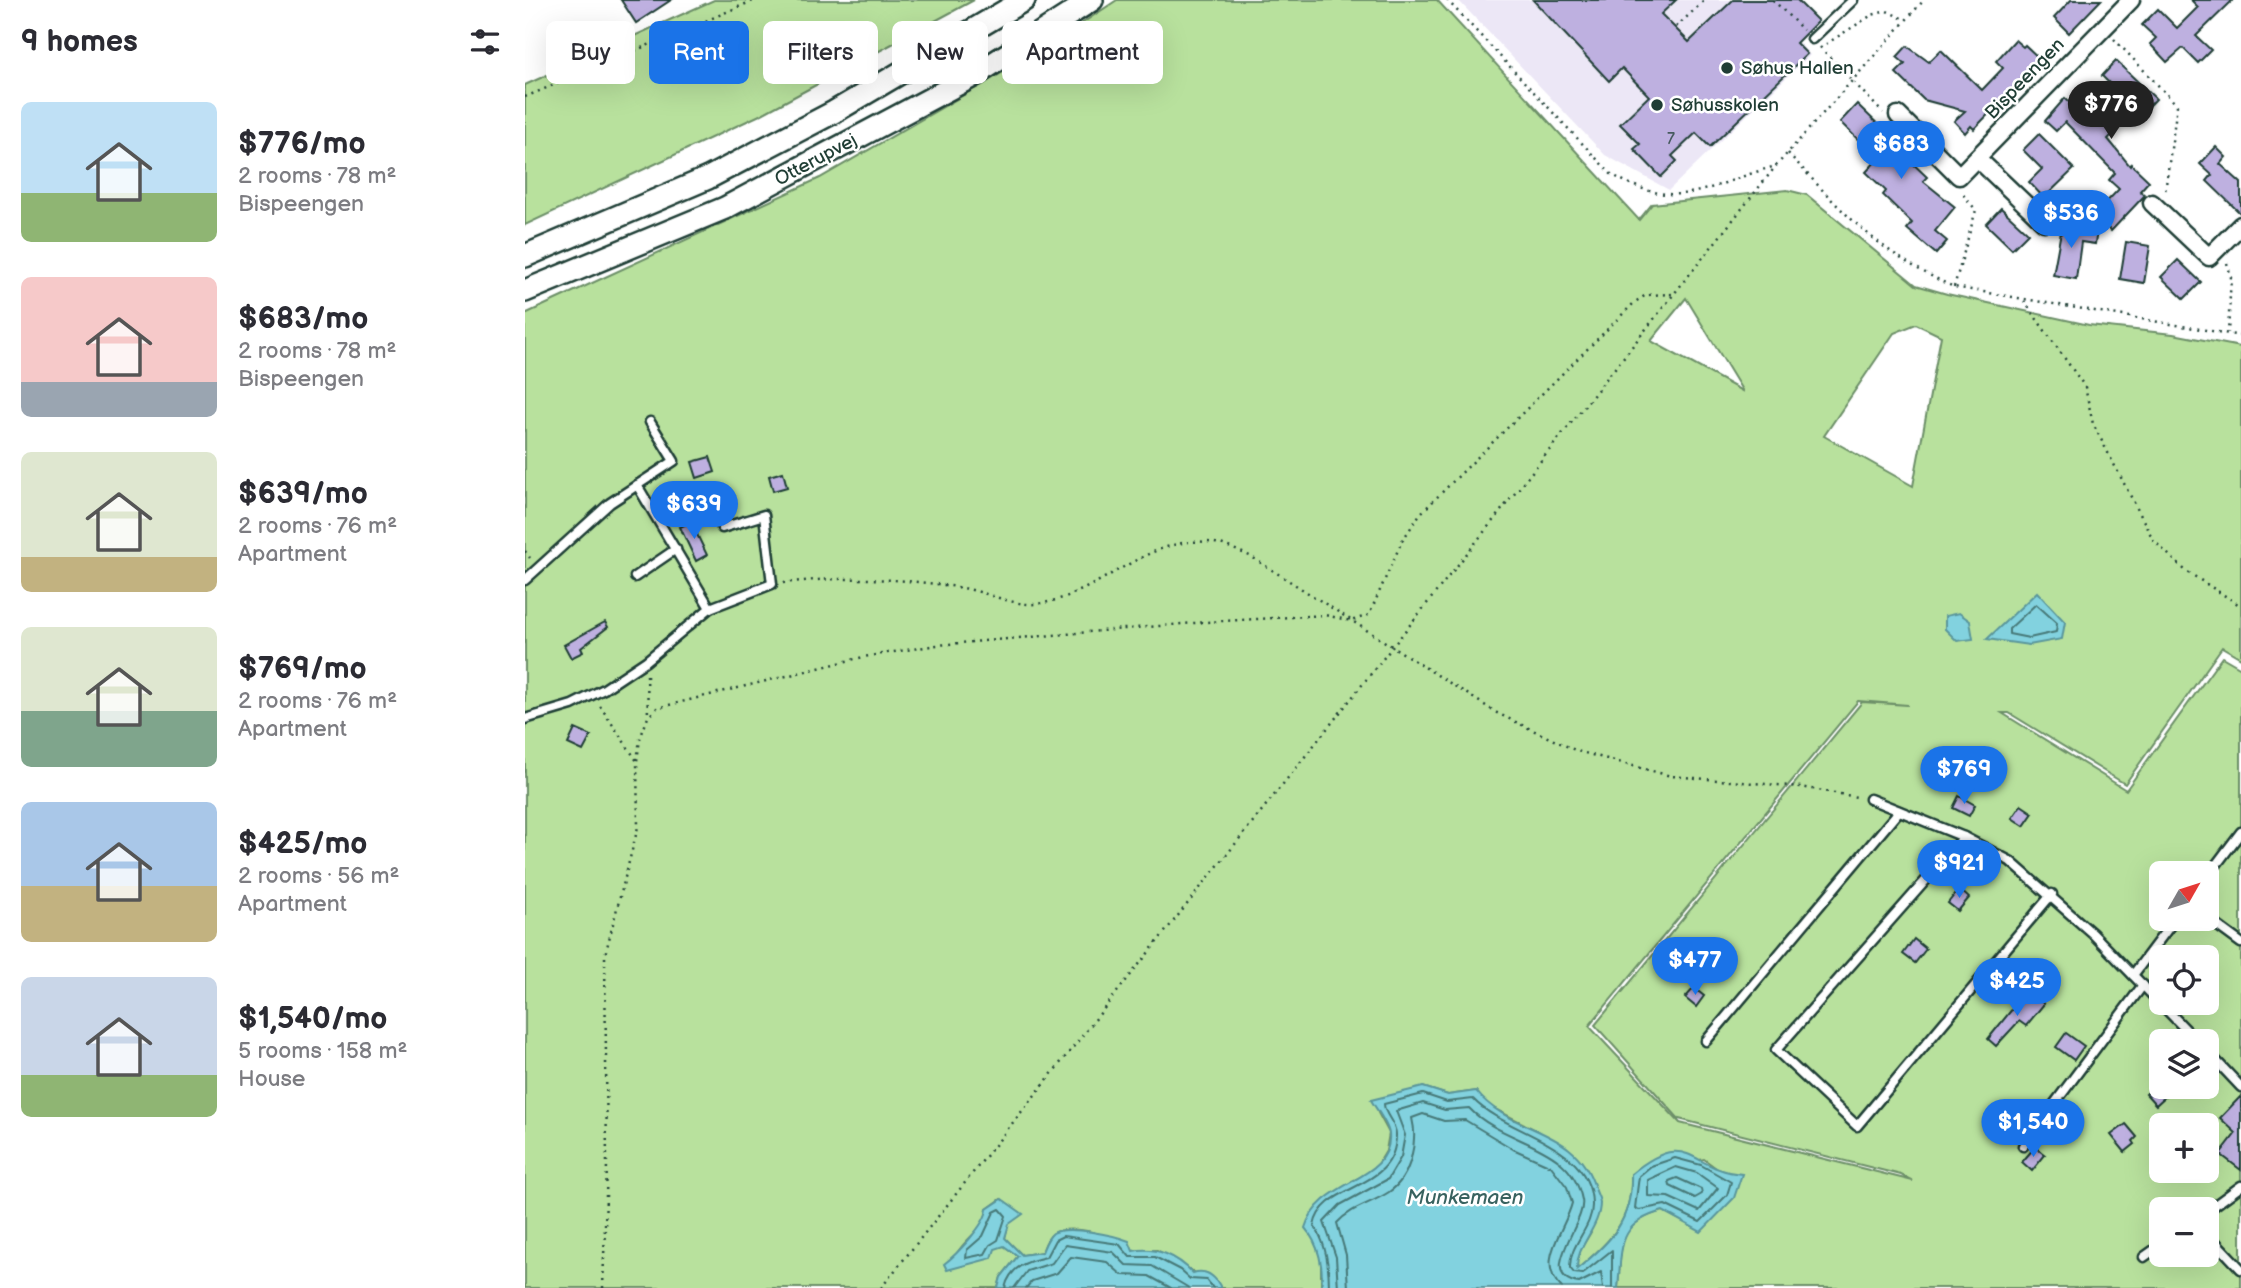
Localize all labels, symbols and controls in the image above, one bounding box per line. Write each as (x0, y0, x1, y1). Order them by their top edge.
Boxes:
chip: Buy (546, 21, 635, 84)
chip: Rent (649, 21, 749, 84)
chip: Filters (763, 21, 878, 84)
chip: New (892, 21, 988, 84)
chip: Apartment (1002, 21, 1163, 84)
icon: filters (466, 23, 504, 61)
text: 9 homes (21, 24, 138, 60)
street label: Bispeengen (1981, 34, 2069, 124)
place label: Søhus Hallen (1741, 57, 1854, 80)
marker: Søhus Hallen (1719, 60, 1735, 76)
pin: $776 (2070, 82, 2152, 141)
text: $776 (2084, 90, 2138, 118)
place label: Søhusskolen (1671, 94, 1779, 117)
marker: Søhusskolen (1649, 97, 1665, 113)
pin: $683 (1860, 122, 1942, 181)
text: $776/mo (238, 126, 366, 162)
street label: Otterupvej (771, 129, 861, 191)
icon: home (77, 130, 161, 214)
house number: 7 (1667, 130, 1675, 149)
text: $683 (1873, 130, 1929, 158)
text: 2 rooms · 78 m² (238, 162, 396, 190)
text: Bispeengen (238, 190, 364, 218)
pin: $536 (2030, 190, 2112, 250)
text: $536 (2043, 199, 2099, 227)
text: $683/mo (238, 301, 368, 337)
icon: home (77, 305, 161, 389)
text: 2 rooms · 78 m² (238, 337, 396, 365)
text: Bispeengen (238, 365, 364, 393)
text: $639/mo (238, 476, 368, 512)
icon: home (77, 480, 161, 564)
pin: $639 (653, 482, 735, 541)
text: $639 (666, 490, 722, 518)
text: 2 rooms · 76 m² (238, 512, 397, 540)
text: Apartment (238, 540, 347, 568)
text: $769/mo (238, 651, 367, 687)
icon: home (77, 655, 161, 739)
text: 2 rooms · 76 m² (238, 687, 397, 715)
text: Apartment (238, 715, 347, 743)
pin: $769 (1923, 746, 2005, 806)
text: $769 (1936, 755, 1992, 783)
text: $425/mo (238, 826, 367, 862)
icon: home (77, 830, 161, 914)
pin: $921 (1918, 841, 2000, 900)
text: $921 (1933, 849, 1985, 877)
north arrow (2149, 861, 2219, 931)
map controls (2149, 861, 2219, 1267)
text: 2 rooms · 56 m² (238, 862, 400, 890)
text: Apartment (238, 890, 347, 918)
pin: $477 (1654, 937, 1736, 997)
button: locate (2149, 945, 2219, 1015)
text: $477 (1668, 946, 1722, 974)
pin: $425 (1976, 958, 2058, 1018)
text: $425 (1989, 967, 2045, 995)
text: $1,540/mo (238, 1001, 387, 1037)
icon: home (77, 1005, 161, 1089)
button: layers (2149, 1029, 2219, 1099)
text: 5 rooms · 158 m² (238, 1037, 407, 1065)
text: House (238, 1065, 305, 1093)
pin: $1,540 (1976, 1100, 2090, 1159)
text: $1,540 (1997, 1108, 2069, 1136)
button: + (2149, 1113, 2219, 1183)
water label: Munkemaen (1407, 1185, 1523, 1210)
button: − (2149, 1197, 2219, 1267)

